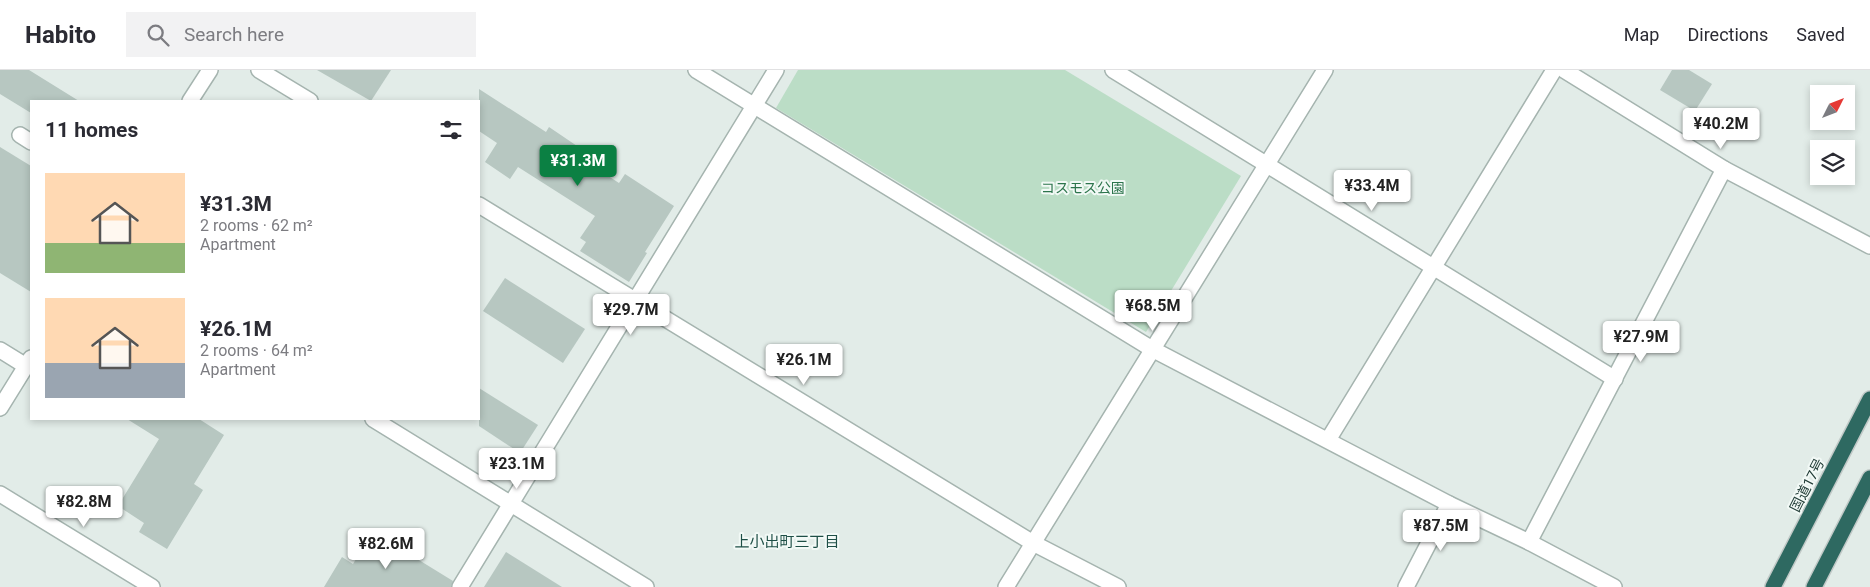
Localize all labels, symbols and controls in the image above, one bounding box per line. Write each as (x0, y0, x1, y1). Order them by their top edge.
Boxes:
search box (126, 12, 476, 57)
text: Habito (25, 21, 96, 49)
icon: search (144, 21, 172, 49)
text: Search here (184, 23, 284, 46)
text: Map (1624, 24, 1659, 45)
text: Directions (1687, 24, 1768, 45)
text: Saved (1796, 24, 1845, 45)
north arrow (1810, 85, 1855, 130)
map controls (1810, 85, 1855, 185)
pin: ¥40.2M (1680, 108, 1762, 150)
text: ¥40.2M (1694, 114, 1748, 133)
icon: filters (437, 116, 465, 144)
text: 11 homes (45, 118, 138, 142)
button: layers (1810, 140, 1855, 185)
pin: ¥31.3M (537, 144, 619, 187)
text: ¥31.3M (551, 151, 605, 170)
pin: ¥33.4M (1331, 170, 1413, 212)
text: ¥33.4M (1345, 176, 1399, 195)
park label: コスモス公園 (1041, 180, 1125, 196)
text: ¥31.3M (200, 192, 272, 216)
icon: home (85, 193, 145, 253)
text: 2 rooms · 62 m² (200, 216, 313, 235)
text: Apartment (200, 235, 276, 254)
pin: ¥68.5M (1112, 290, 1194, 332)
pin: ¥29.7M (590, 294, 672, 336)
text: ¥68.5M (1126, 296, 1180, 315)
text: ¥29.7M (604, 300, 658, 319)
text: ¥26.1M (200, 317, 272, 341)
icon: home (85, 318, 145, 378)
pin: ¥27.9M (1600, 320, 1682, 363)
text: ¥27.9M (1614, 327, 1668, 346)
text: 2 rooms · 64 m² (200, 341, 313, 360)
pin: ¥26.1M (763, 344, 845, 386)
text: ¥26.1M (777, 350, 831, 369)
text: Apartment (200, 360, 276, 379)
pin: ¥23.1M (476, 448, 558, 490)
text: ¥23.1M (490, 454, 544, 473)
street label: 国道17号 (1787, 456, 1827, 514)
pin: ¥82.8M (43, 486, 125, 528)
text: ¥82.8M (57, 492, 111, 511)
pin: ¥87.5M (1400, 510, 1482, 552)
text: ¥87.5M (1414, 516, 1468, 535)
pin: ¥82.6M (345, 528, 427, 570)
district label: 上小出町三丁目 (734, 533, 840, 551)
text: ¥82.6M (359, 534, 413, 553)

